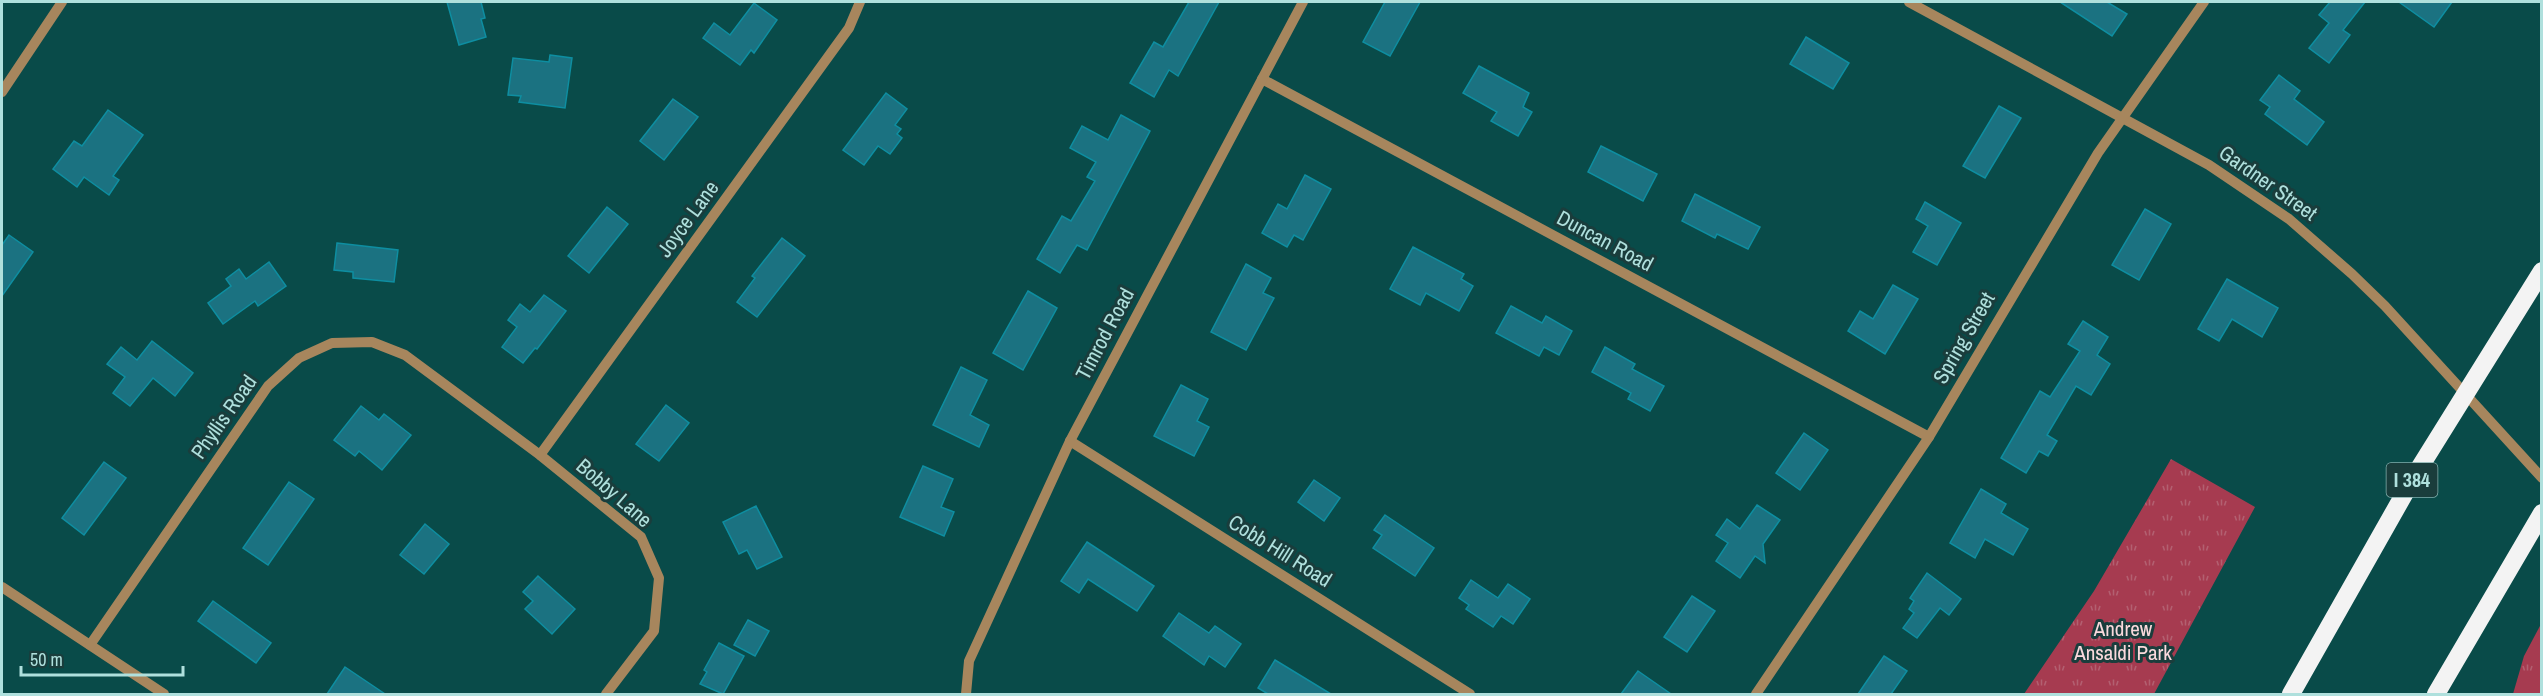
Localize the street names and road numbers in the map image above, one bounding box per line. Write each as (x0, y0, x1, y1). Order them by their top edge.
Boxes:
street label: Gardner Street (2213, 138, 2323, 227)
street label: Joyce Lane (650, 175, 725, 263)
street label: Duncan Road (1552, 203, 1659, 278)
street label: Timrod Road (1068, 283, 1141, 385)
street label: Spring Street (1926, 286, 2002, 389)
street label: Phyllis Road (184, 369, 263, 465)
street label: Bobby Lane (570, 452, 659, 534)
road number: I 384 (2386, 463, 2438, 497)
street label: Cobb Hill Road (1223, 507, 1337, 594)

